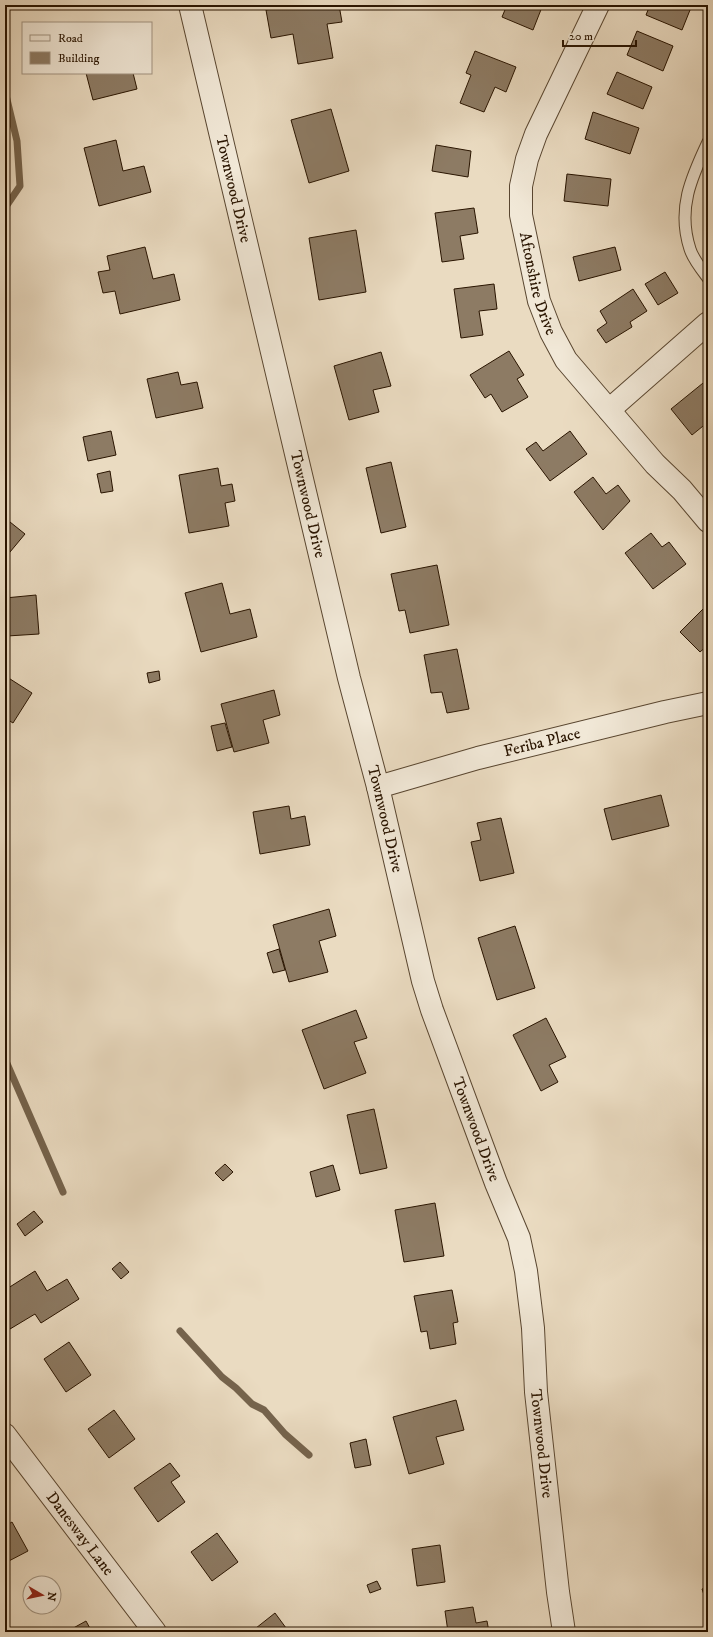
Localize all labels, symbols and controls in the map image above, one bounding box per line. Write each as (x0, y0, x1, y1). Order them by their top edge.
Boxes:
legend (22, 22, 152, 74)
scale bar (563, 22, 636, 48)
text: 20 m (569, 29, 593, 44)
text: Road (58, 31, 83, 46)
text: Building (58, 51, 99, 66)
street label: Townwood Drive (211, 133, 256, 245)
street label: Aftonshire Drive (515, 230, 561, 338)
street label: Townwood Drive (286, 449, 330, 560)
street label: Feriba Place (502, 723, 583, 761)
street label: Townwood Drive (363, 763, 408, 875)
street label: Townwood Drive (448, 1074, 505, 1184)
street label: Townwood Drive (526, 1388, 558, 1499)
street label: Danesway Lane (42, 1488, 119, 1580)
north arrow (22, 1575, 62, 1615)
text: N (43, 1591, 59, 1602)

